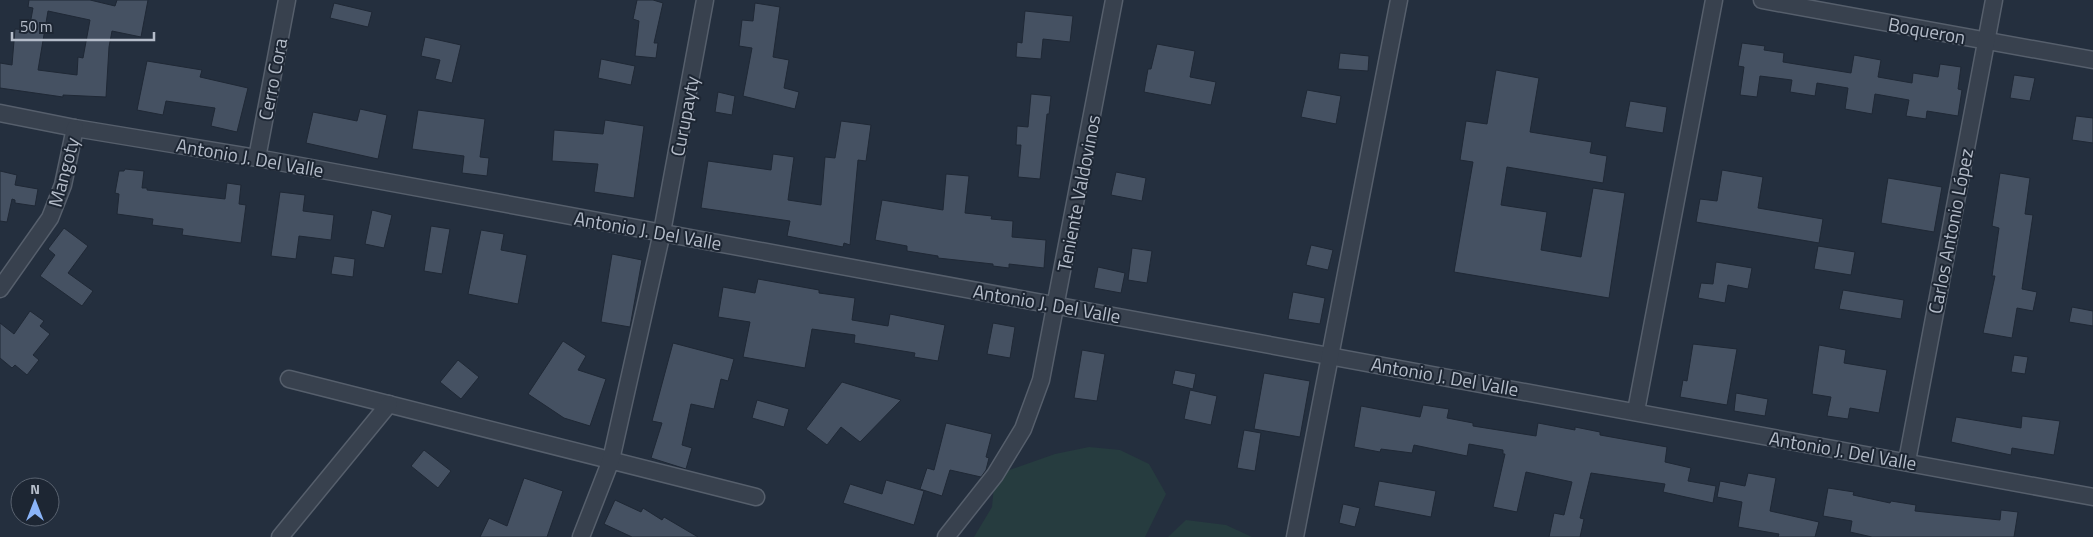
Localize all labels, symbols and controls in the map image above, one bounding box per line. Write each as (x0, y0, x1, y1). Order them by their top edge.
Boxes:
street label: Boqueron (1886, 9, 1968, 51)
scale bar (12, 10, 155, 42)
text: 50 m (20, 15, 53, 38)
street label: Cerro Cora (250, 35, 294, 123)
street label: Curupayty (662, 73, 706, 159)
street label: Teniente Valdovinos (1049, 112, 1107, 274)
street label: Antonio J. Del Valle (174, 130, 326, 184)
street label: Mangoty (40, 134, 86, 210)
street label: Carlos Antonio López (1920, 146, 1980, 316)
street label: Antonio J. Del Valle (572, 203, 724, 257)
street label: Antonio J. Del Valle (971, 276, 1123, 330)
street label: Antonio J. Del Valle (1369, 349, 1521, 403)
street label: Antonio J. Del Valle (1767, 423, 1919, 477)
north arrow (10, 477, 60, 527)
text: N (30, 478, 40, 499)

